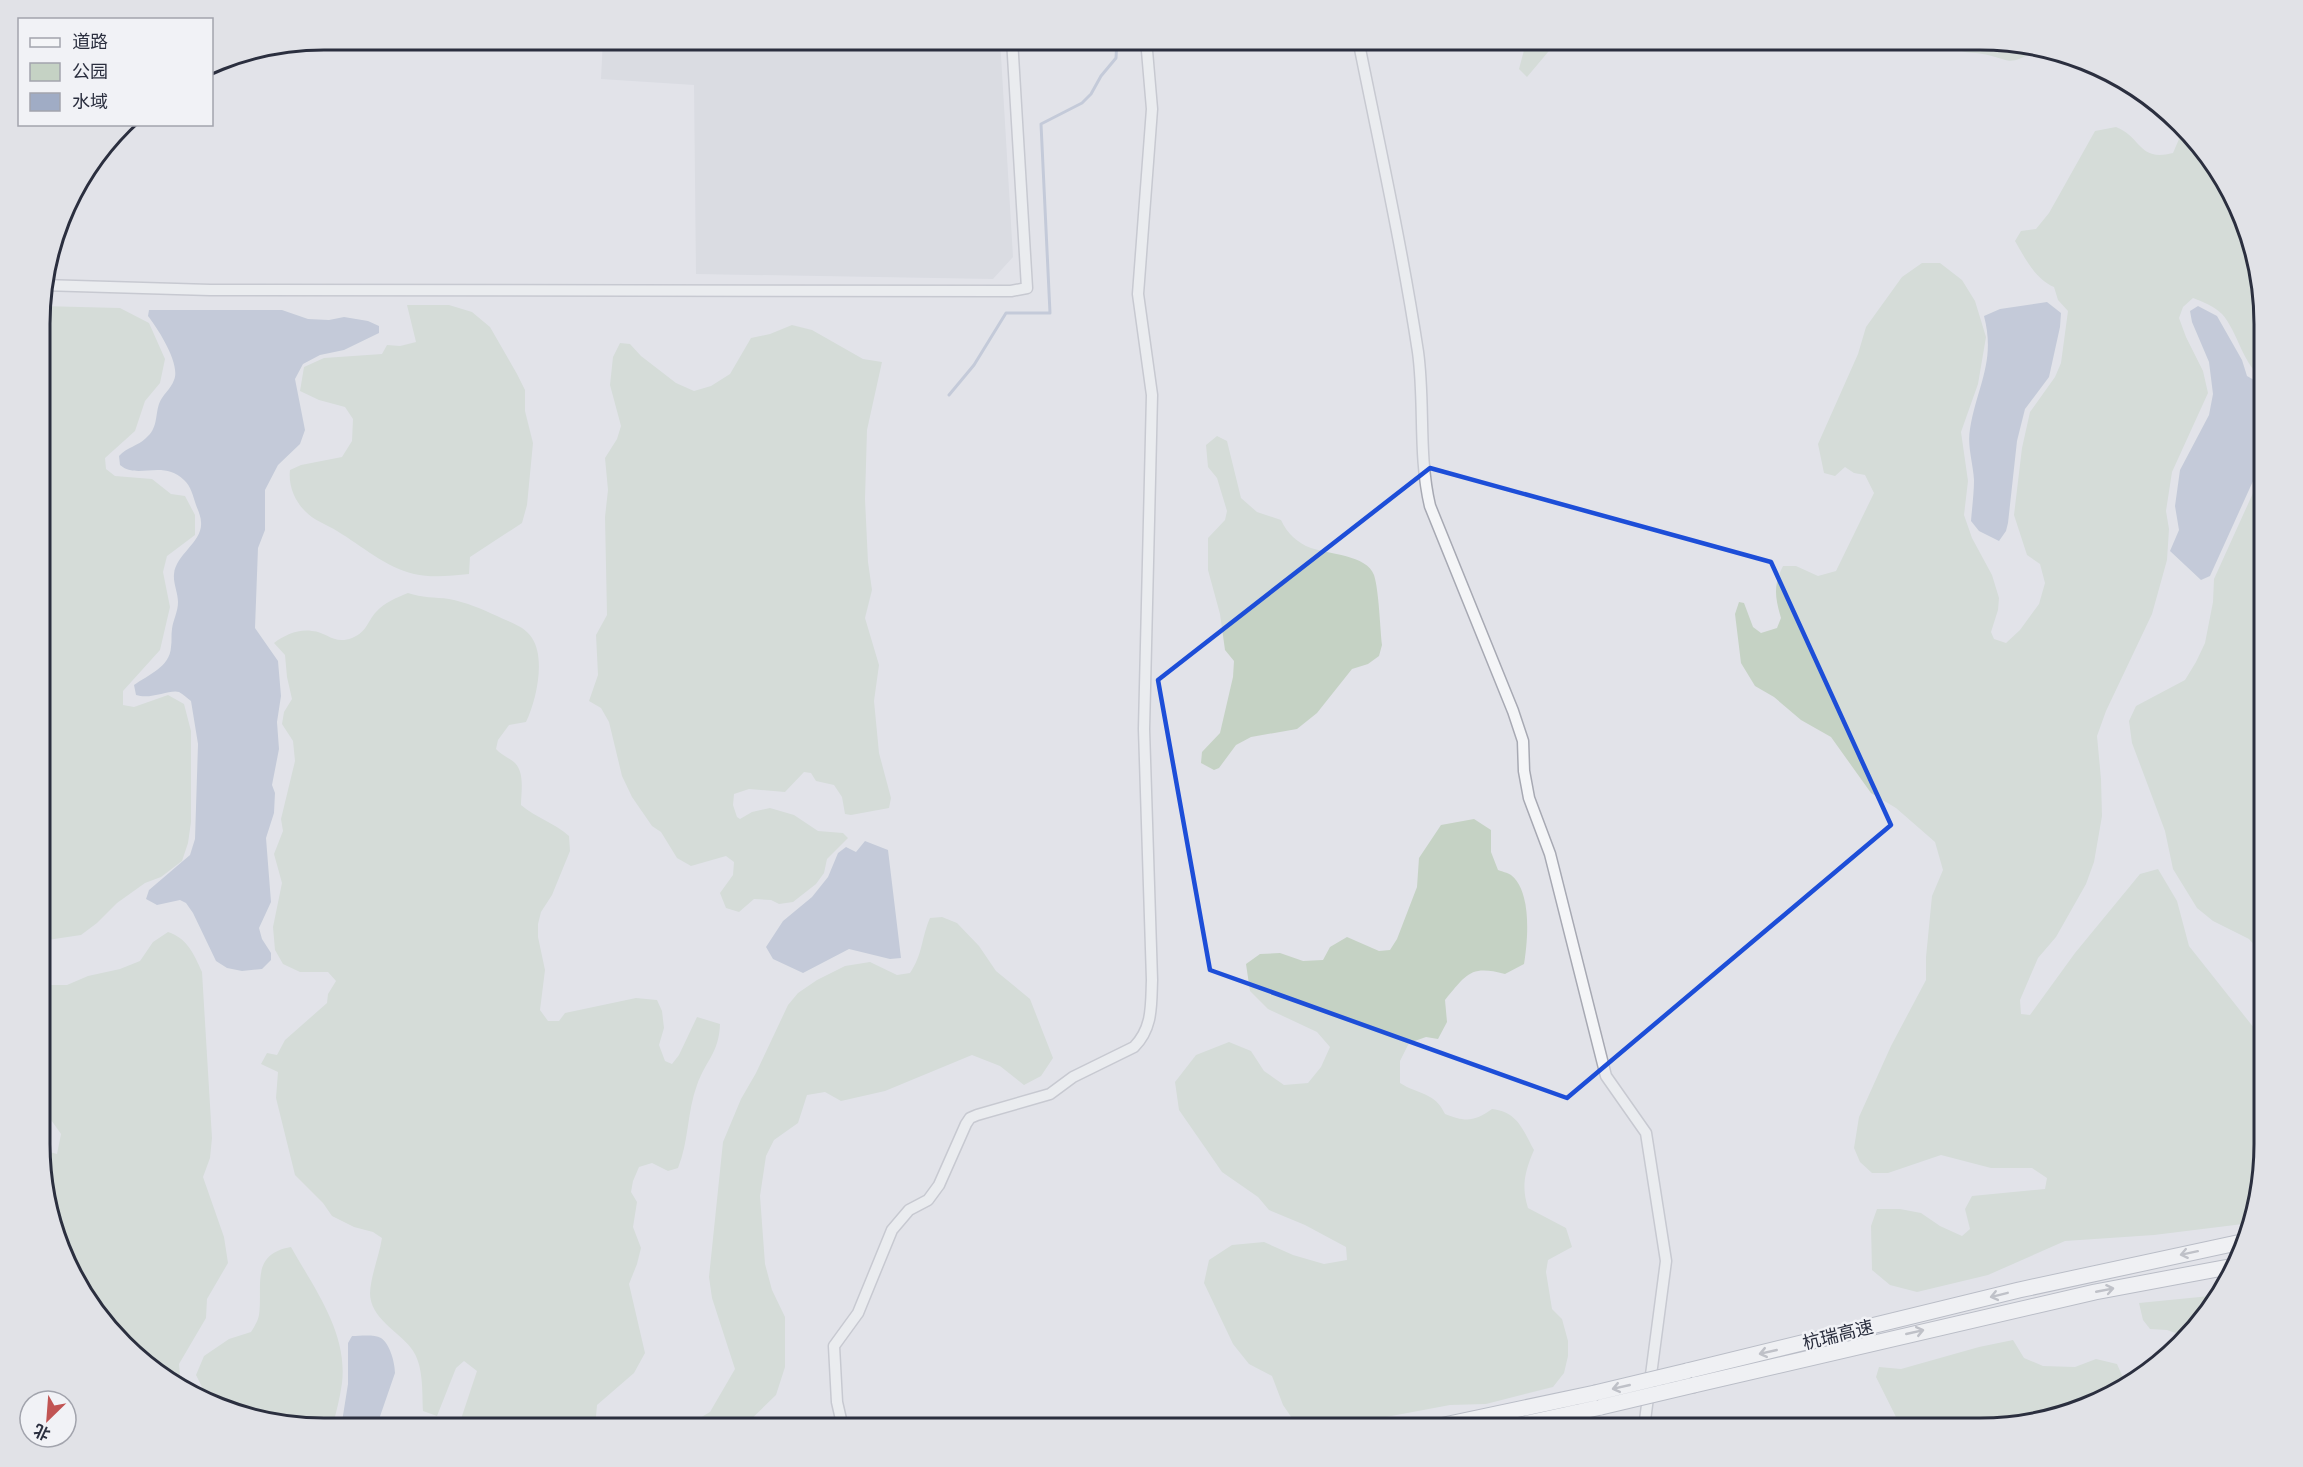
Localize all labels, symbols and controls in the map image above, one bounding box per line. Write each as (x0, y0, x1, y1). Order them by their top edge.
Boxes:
legend (18, 18, 213, 126)
text: 道路 (72, 29, 108, 54)
text: 公园 (72, 59, 108, 84)
text: 水域 (72, 89, 108, 114)
one-way arrow (2180, 1248, 2199, 1259)
one-way arrow (2095, 1284, 2114, 1295)
one-way arrow (1989, 1290, 2008, 1302)
street label: 杭瑞高速 (1800, 1314, 1876, 1355)
one-way arrow (1905, 1326, 1924, 1338)
one-way arrow (1759, 1346, 1778, 1358)
one-way arrow (1612, 1381, 1631, 1393)
north arrow (18, 1389, 78, 1449)
text: 北 (30, 1419, 54, 1446)

